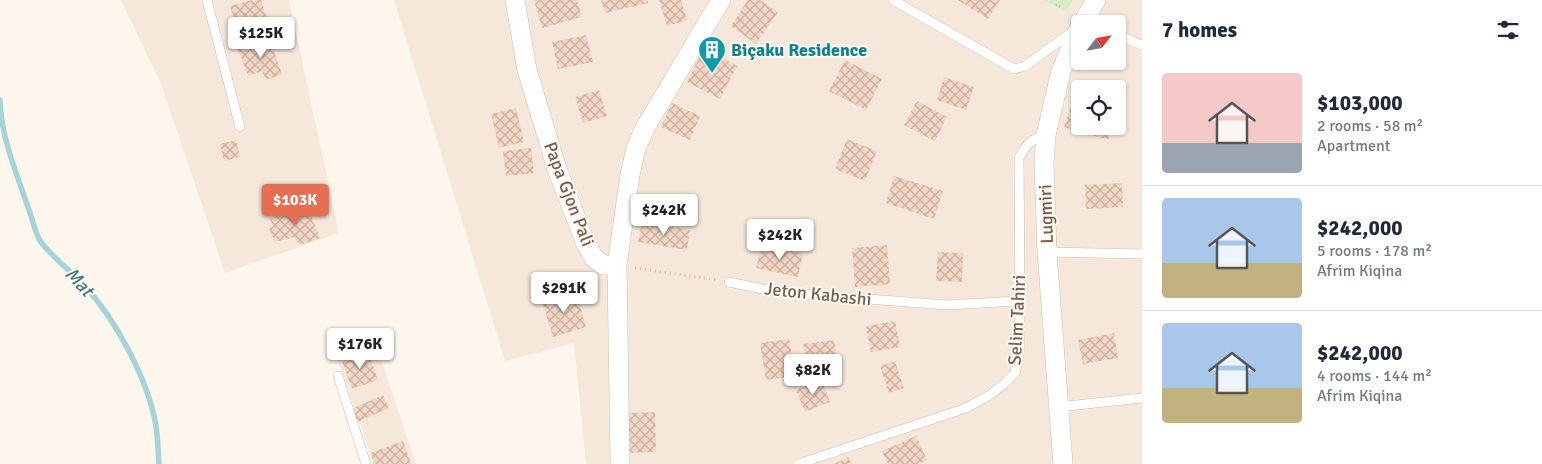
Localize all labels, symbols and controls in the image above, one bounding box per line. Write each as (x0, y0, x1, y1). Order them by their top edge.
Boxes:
north arrow (1071, 15, 1126, 70)
map controls (1071, 15, 1126, 135)
icon: filters (1494, 16, 1522, 44)
pin: $125K (226, 17, 296, 59)
text: 7 homes (1162, 17, 1237, 43)
text: $125K (239, 23, 283, 43)
building icon: Biçaku Residence (697, 35, 727, 74)
place label: Biçaku Residence (731, 39, 867, 61)
button: locate (1071, 80, 1126, 135)
text: $103,000 (1317, 90, 1403, 116)
icon: home (1202, 93, 1262, 153)
text: 2 rooms · 58 m² (1317, 116, 1423, 136)
text: Apartment (1317, 136, 1390, 156)
street label: Papa Gjon Pali (539, 139, 599, 249)
pin: $103K (260, 184, 330, 226)
street label: Lugmiri (1034, 184, 1058, 244)
text: $103K (273, 190, 317, 210)
pin: $242K (629, 194, 699, 236)
text: $242K (642, 200, 686, 220)
text: $242,000 (1317, 215, 1403, 241)
pin: $242K (745, 218, 815, 261)
icon: home (1202, 218, 1262, 278)
text: $242K (758, 225, 802, 245)
text: 5 rooms · 178 m² (1317, 241, 1432, 261)
text: Afrim Kiqina (1317, 261, 1402, 281)
water label: Mat (60, 262, 100, 303)
pin: $291K (529, 272, 599, 314)
street label: Selim Tahiri (1004, 274, 1030, 366)
street label: Jeton Kabashi (763, 277, 873, 311)
text: $291K (542, 278, 586, 298)
pin: $176K (325, 328, 395, 370)
text: $176K (338, 334, 382, 354)
text: $242,000 (1317, 340, 1403, 366)
icon: home (1202, 343, 1262, 403)
pin: $82K (783, 354, 843, 396)
text: $82K (795, 360, 831, 380)
text: 4 rooms · 144 m² (1317, 366, 1432, 386)
text: Afrim Kiqina (1317, 386, 1402, 406)

